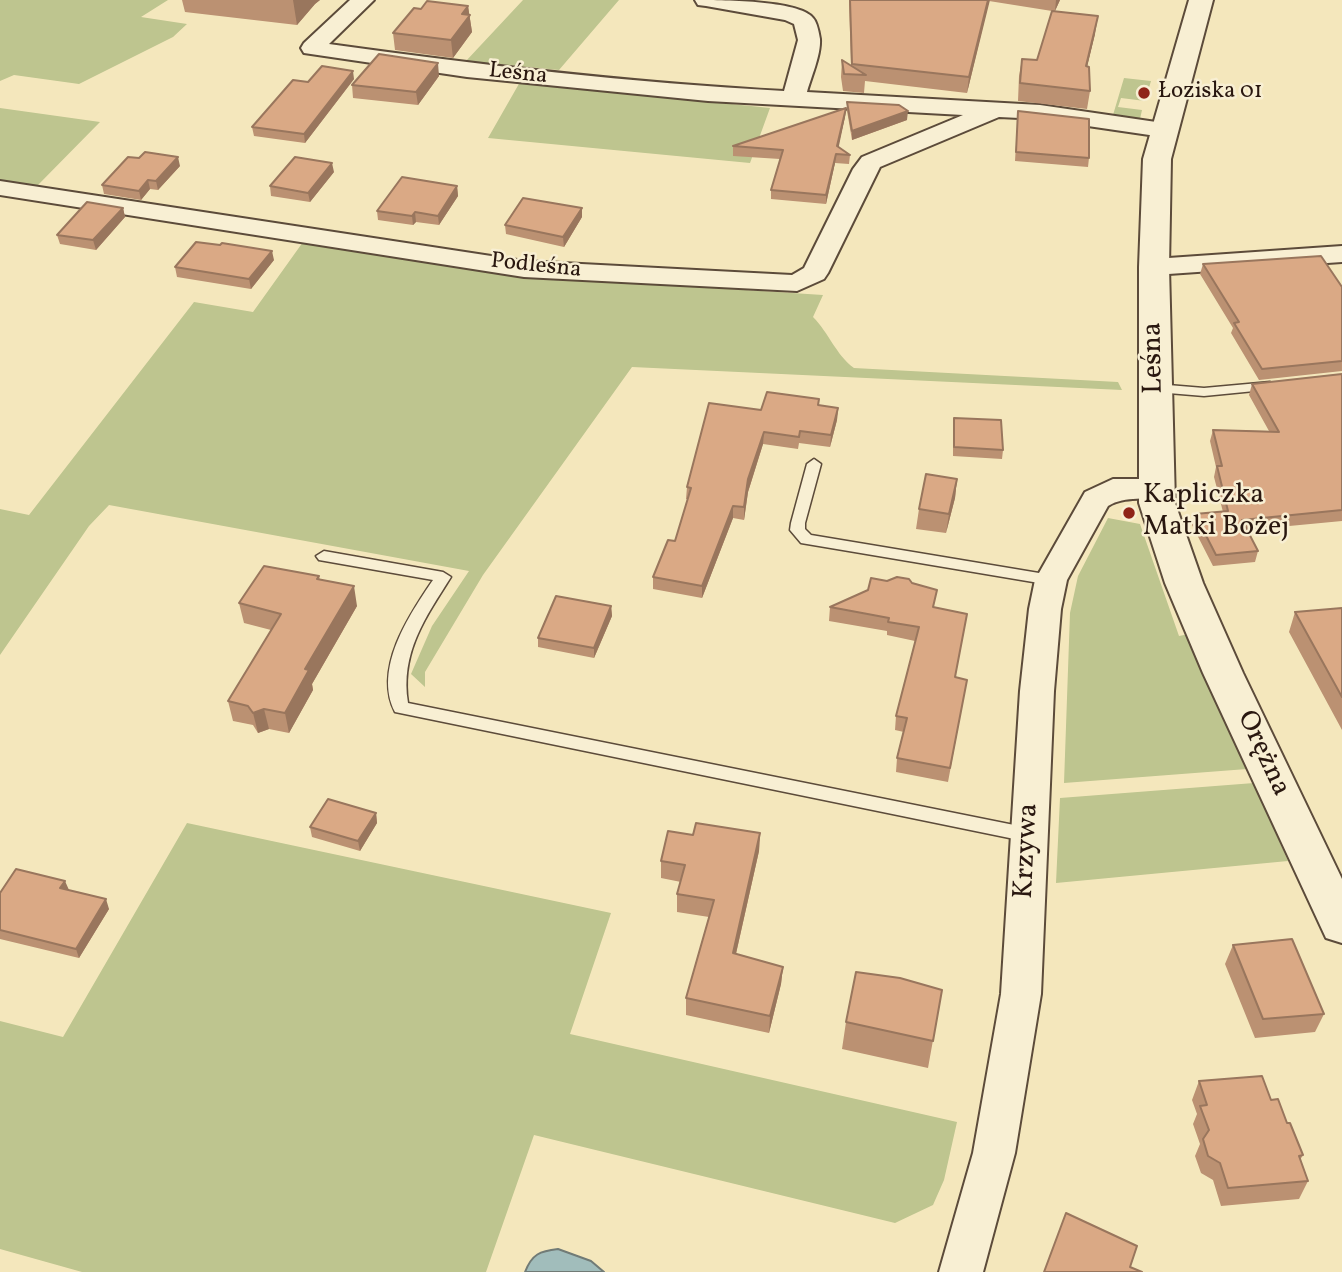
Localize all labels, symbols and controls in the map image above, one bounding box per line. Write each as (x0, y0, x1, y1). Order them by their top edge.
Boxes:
street label: Leśna (487, 58, 549, 92)
place label: Łoziska 01 (1158, 79, 1263, 107)
marker: Łoziska 01 (1136, 85, 1152, 101)
street label: Podleśna (489, 249, 583, 285)
street label: Leśna (1138, 322, 1172, 394)
place label: Kapliczka Matki Bożej (1143, 480, 1289, 546)
marker: Kapliczka Matki Bożej (1121, 505, 1137, 521)
street label: Orężna (1228, 706, 1296, 802)
street label: Krzywa (1009, 802, 1047, 900)

